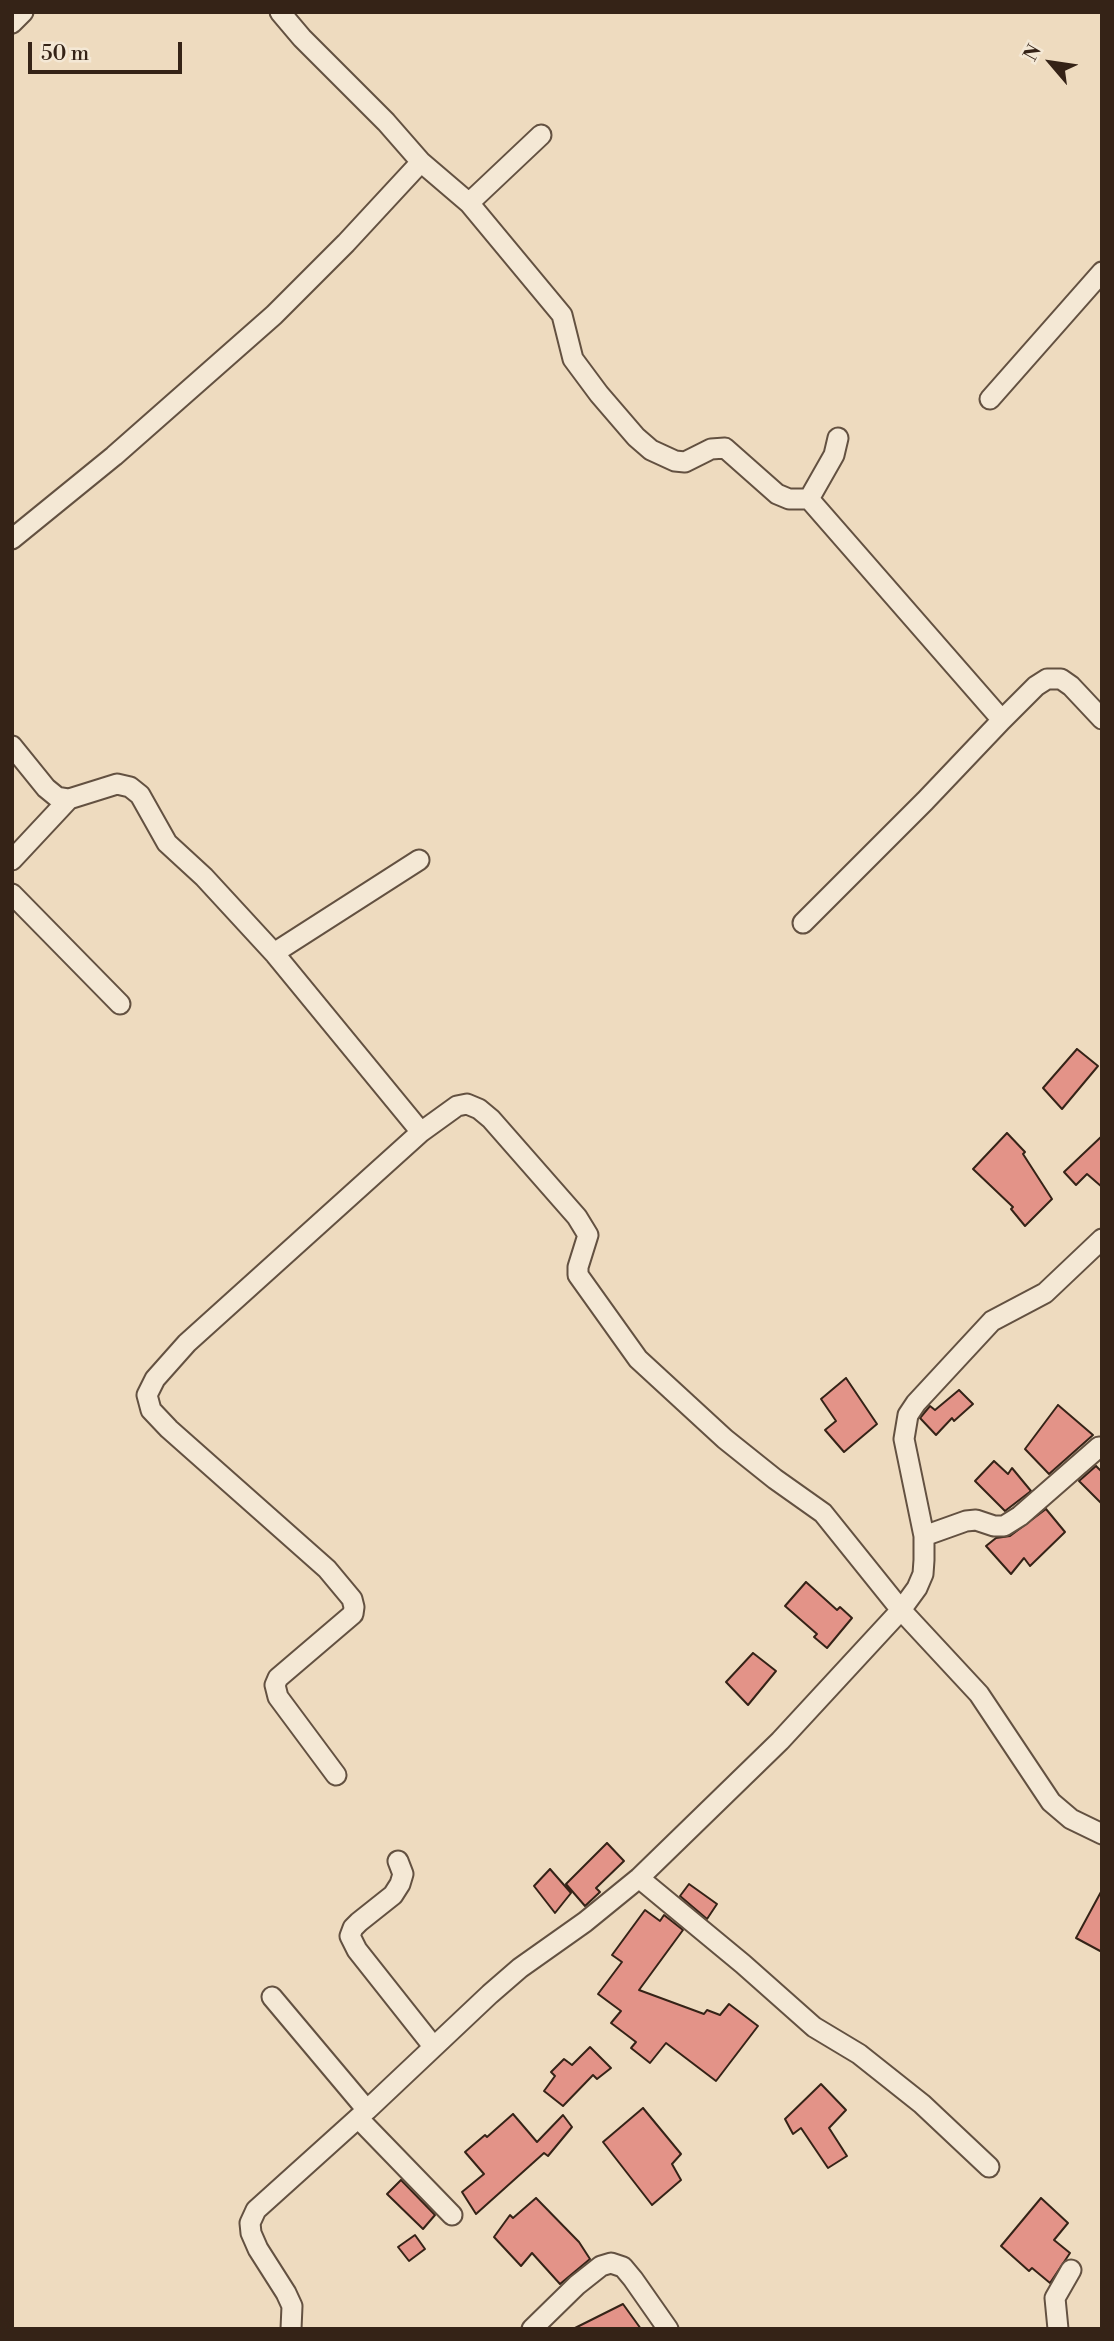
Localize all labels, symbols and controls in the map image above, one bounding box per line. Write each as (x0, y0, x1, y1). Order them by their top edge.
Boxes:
scale bar (32, 28, 186, 72)
north arrow (1016, 28, 1086, 98)
text: N (1018, 40, 1047, 65)
text: 50 m (41, 41, 89, 67)

